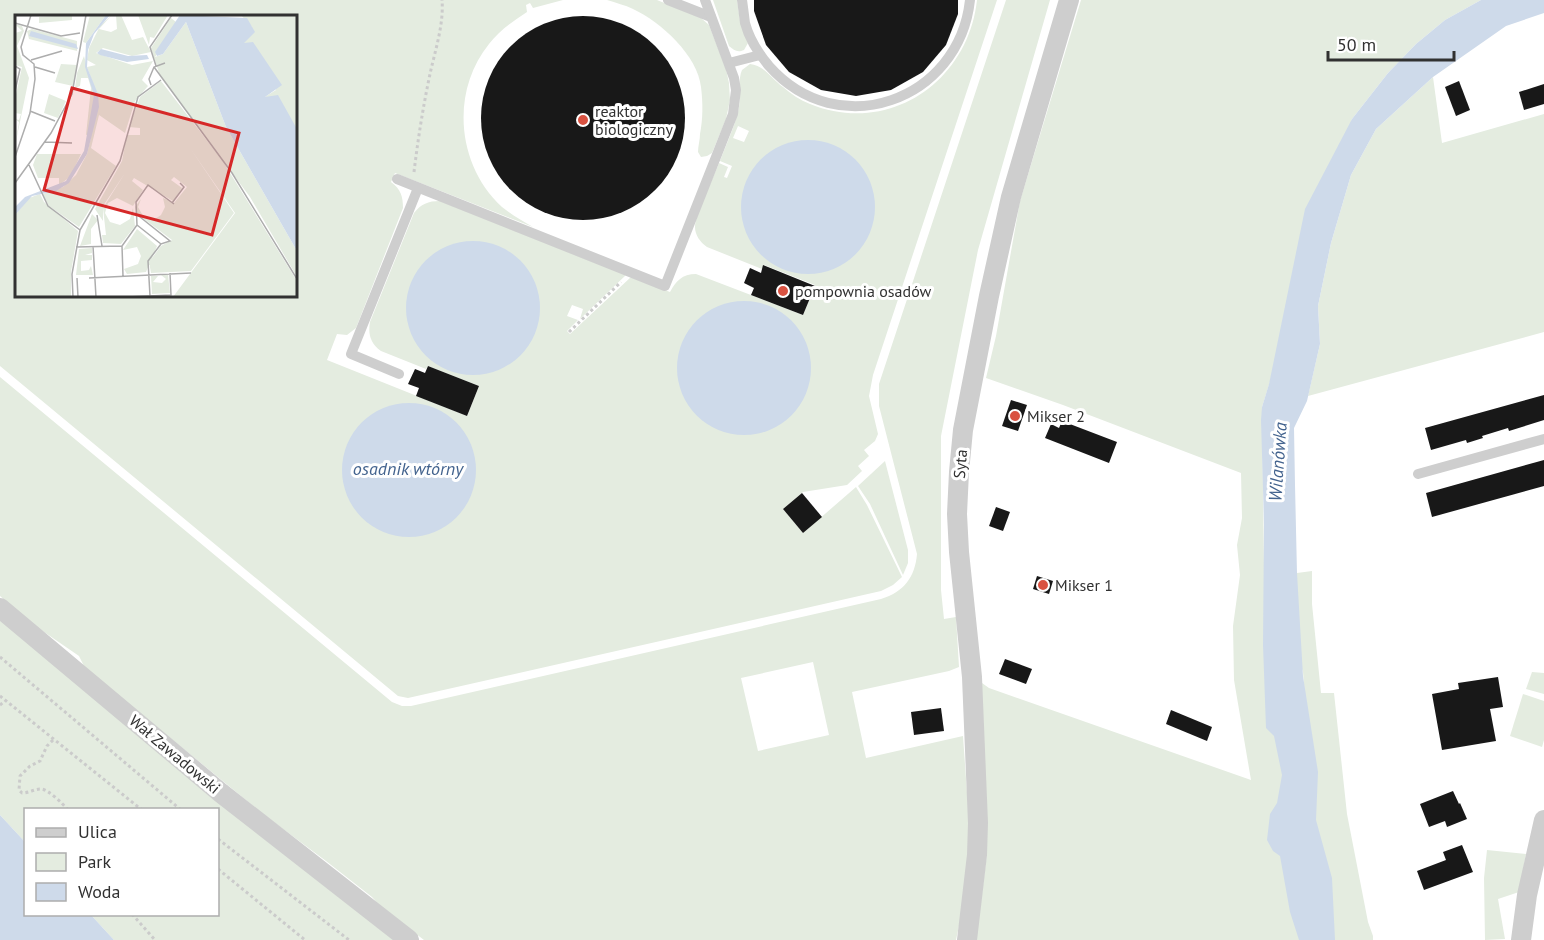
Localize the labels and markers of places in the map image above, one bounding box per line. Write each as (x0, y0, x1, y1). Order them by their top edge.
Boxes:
place label: reaktor biologiczny (595, 101, 673, 139)
marker: reaktor biologiczny (576, 113, 590, 127)
place label: pompownia osadów (795, 281, 932, 301)
marker: pompownia osadów (776, 284, 790, 298)
place label: Mikser 2 (1027, 406, 1085, 426)
marker: Mikser 2 (1008, 409, 1022, 423)
place label: Mikser 1 (1055, 575, 1113, 595)
marker: Mikser 1 (1036, 578, 1050, 592)

